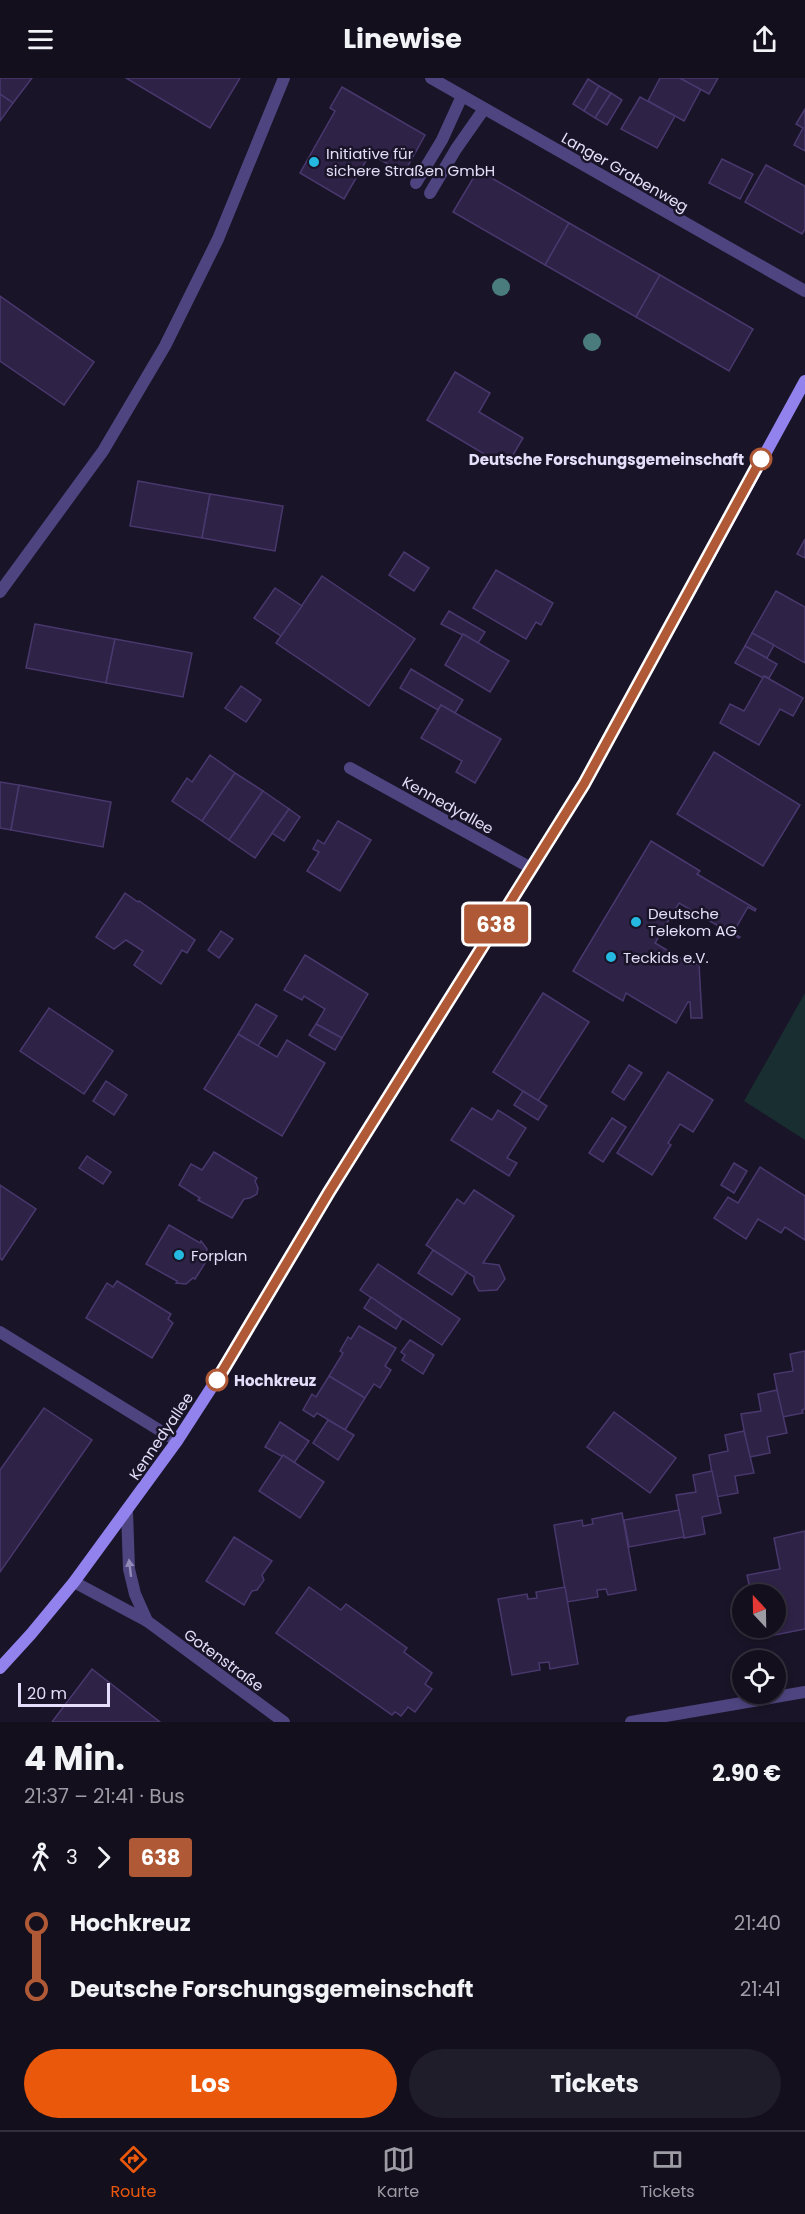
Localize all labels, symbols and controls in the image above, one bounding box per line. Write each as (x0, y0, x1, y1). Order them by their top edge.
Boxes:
text: Linewise (343, 20, 462, 57)
icon: menu (24, 23, 57, 56)
icon: share (748, 23, 781, 56)
street label: Langer Grabenweg (558, 127, 692, 217)
place label: Initiative für sichere Straßen GmbH (326, 143, 495, 181)
marker: Initiative für sichere Straßen GmbH (307, 155, 321, 169)
marker: Deutsche Forschungsgemeinschaft (750, 448, 772, 470)
place label: Deutsche Forschungsgemeinschaft (469, 449, 744, 470)
street label: Kennedyallee (399, 771, 497, 839)
place label: Deutsche Telekom AG (648, 903, 737, 941)
line badge: 638 (462, 904, 530, 944)
text: 638 (476, 910, 516, 939)
marker: Deutsche Telekom AG (629, 915, 643, 929)
place label: Teckids e.V. (623, 947, 709, 968)
marker: Teckids e.V. (604, 950, 618, 964)
place label: Forplan (191, 1245, 247, 1266)
marker: Forplan (172, 1248, 186, 1262)
marker: Hochkreuz (206, 1369, 228, 1391)
place label: Hochkreuz (234, 1370, 316, 1391)
street label: Kennedyallee (124, 1388, 198, 1484)
one-way arrow (125, 1558, 135, 1577)
north arrow (732, 1584, 786, 1638)
map controls (732, 1584, 786, 1704)
street label: Gotenstraße (180, 1624, 268, 1696)
button: locate (732, 1650, 786, 1704)
scale bar (18, 1680, 110, 1708)
text: 20 m (27, 1682, 67, 1705)
text: 4 Min. (24, 1735, 125, 1782)
text: 2.90 € (712, 1758, 781, 1789)
text: 21:37 – 21:41 · Bus (24, 1782, 185, 1810)
icon: walk (24, 1841, 57, 1874)
icon: forward (87, 1841, 120, 1874)
text: 3 (66, 1843, 78, 1871)
text: 638 (141, 1843, 180, 1872)
text: Hochkreuz (70, 1908, 191, 1939)
text: 21:40 (734, 1909, 781, 1937)
text: Deutsche Forschungsgemeinschaft (70, 1974, 474, 2005)
text: 21:41 (740, 1975, 781, 2003)
button: Los (24, 2049, 397, 2118)
button: Tickets (409, 2049, 781, 2118)
tab: Route (110, 2143, 156, 2204)
tab: Karte (377, 2143, 419, 2204)
tab: Tickets (640, 2143, 695, 2204)

